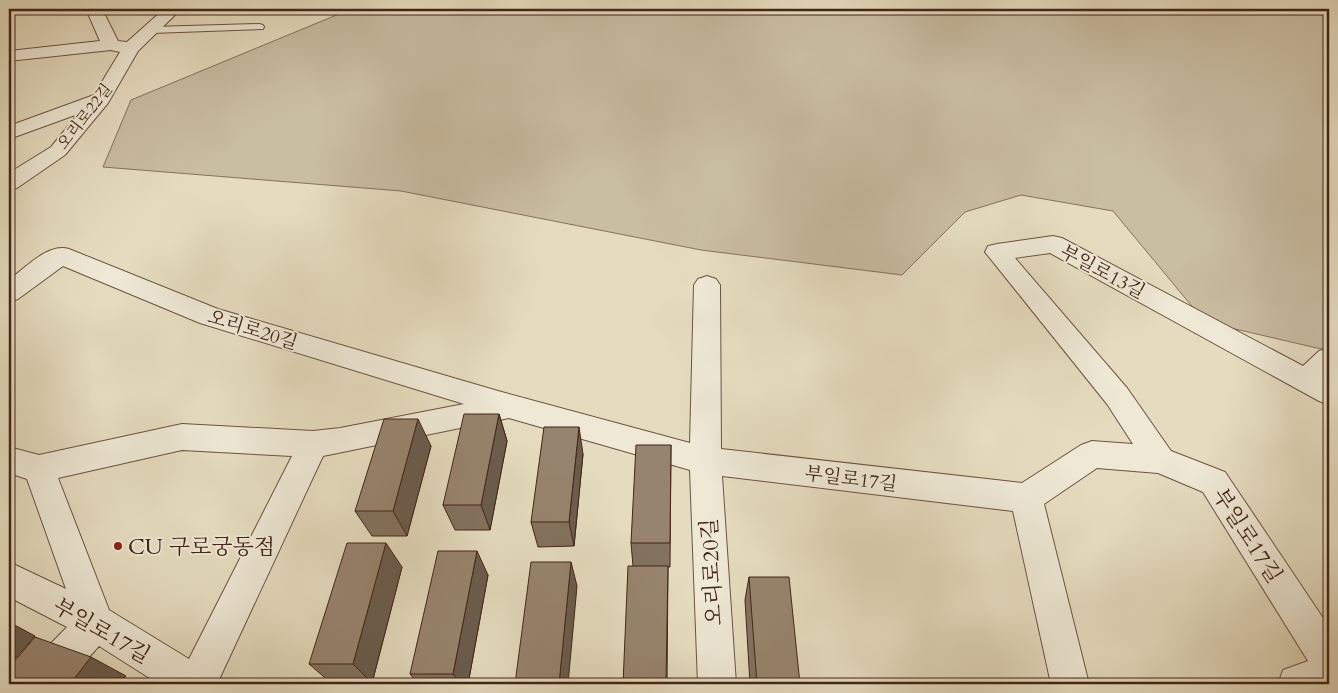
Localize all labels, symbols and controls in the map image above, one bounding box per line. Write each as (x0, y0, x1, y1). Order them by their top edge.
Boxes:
street label: 오리로22길 (52, 79, 118, 154)
street label: 부일로13길 (1055, 239, 1150, 305)
street label: 오리로20길 (204, 304, 301, 356)
street label: 부일로17길 (803, 460, 899, 498)
street label: 부일로17길 (1205, 482, 1289, 589)
street label: 오리로20길 (694, 517, 730, 626)
place label: CU 구로궁동점 (128, 532, 275, 562)
marker: CU 구로궁동점 (112, 540, 124, 552)
street label: 부일로17길 (47, 591, 156, 671)

